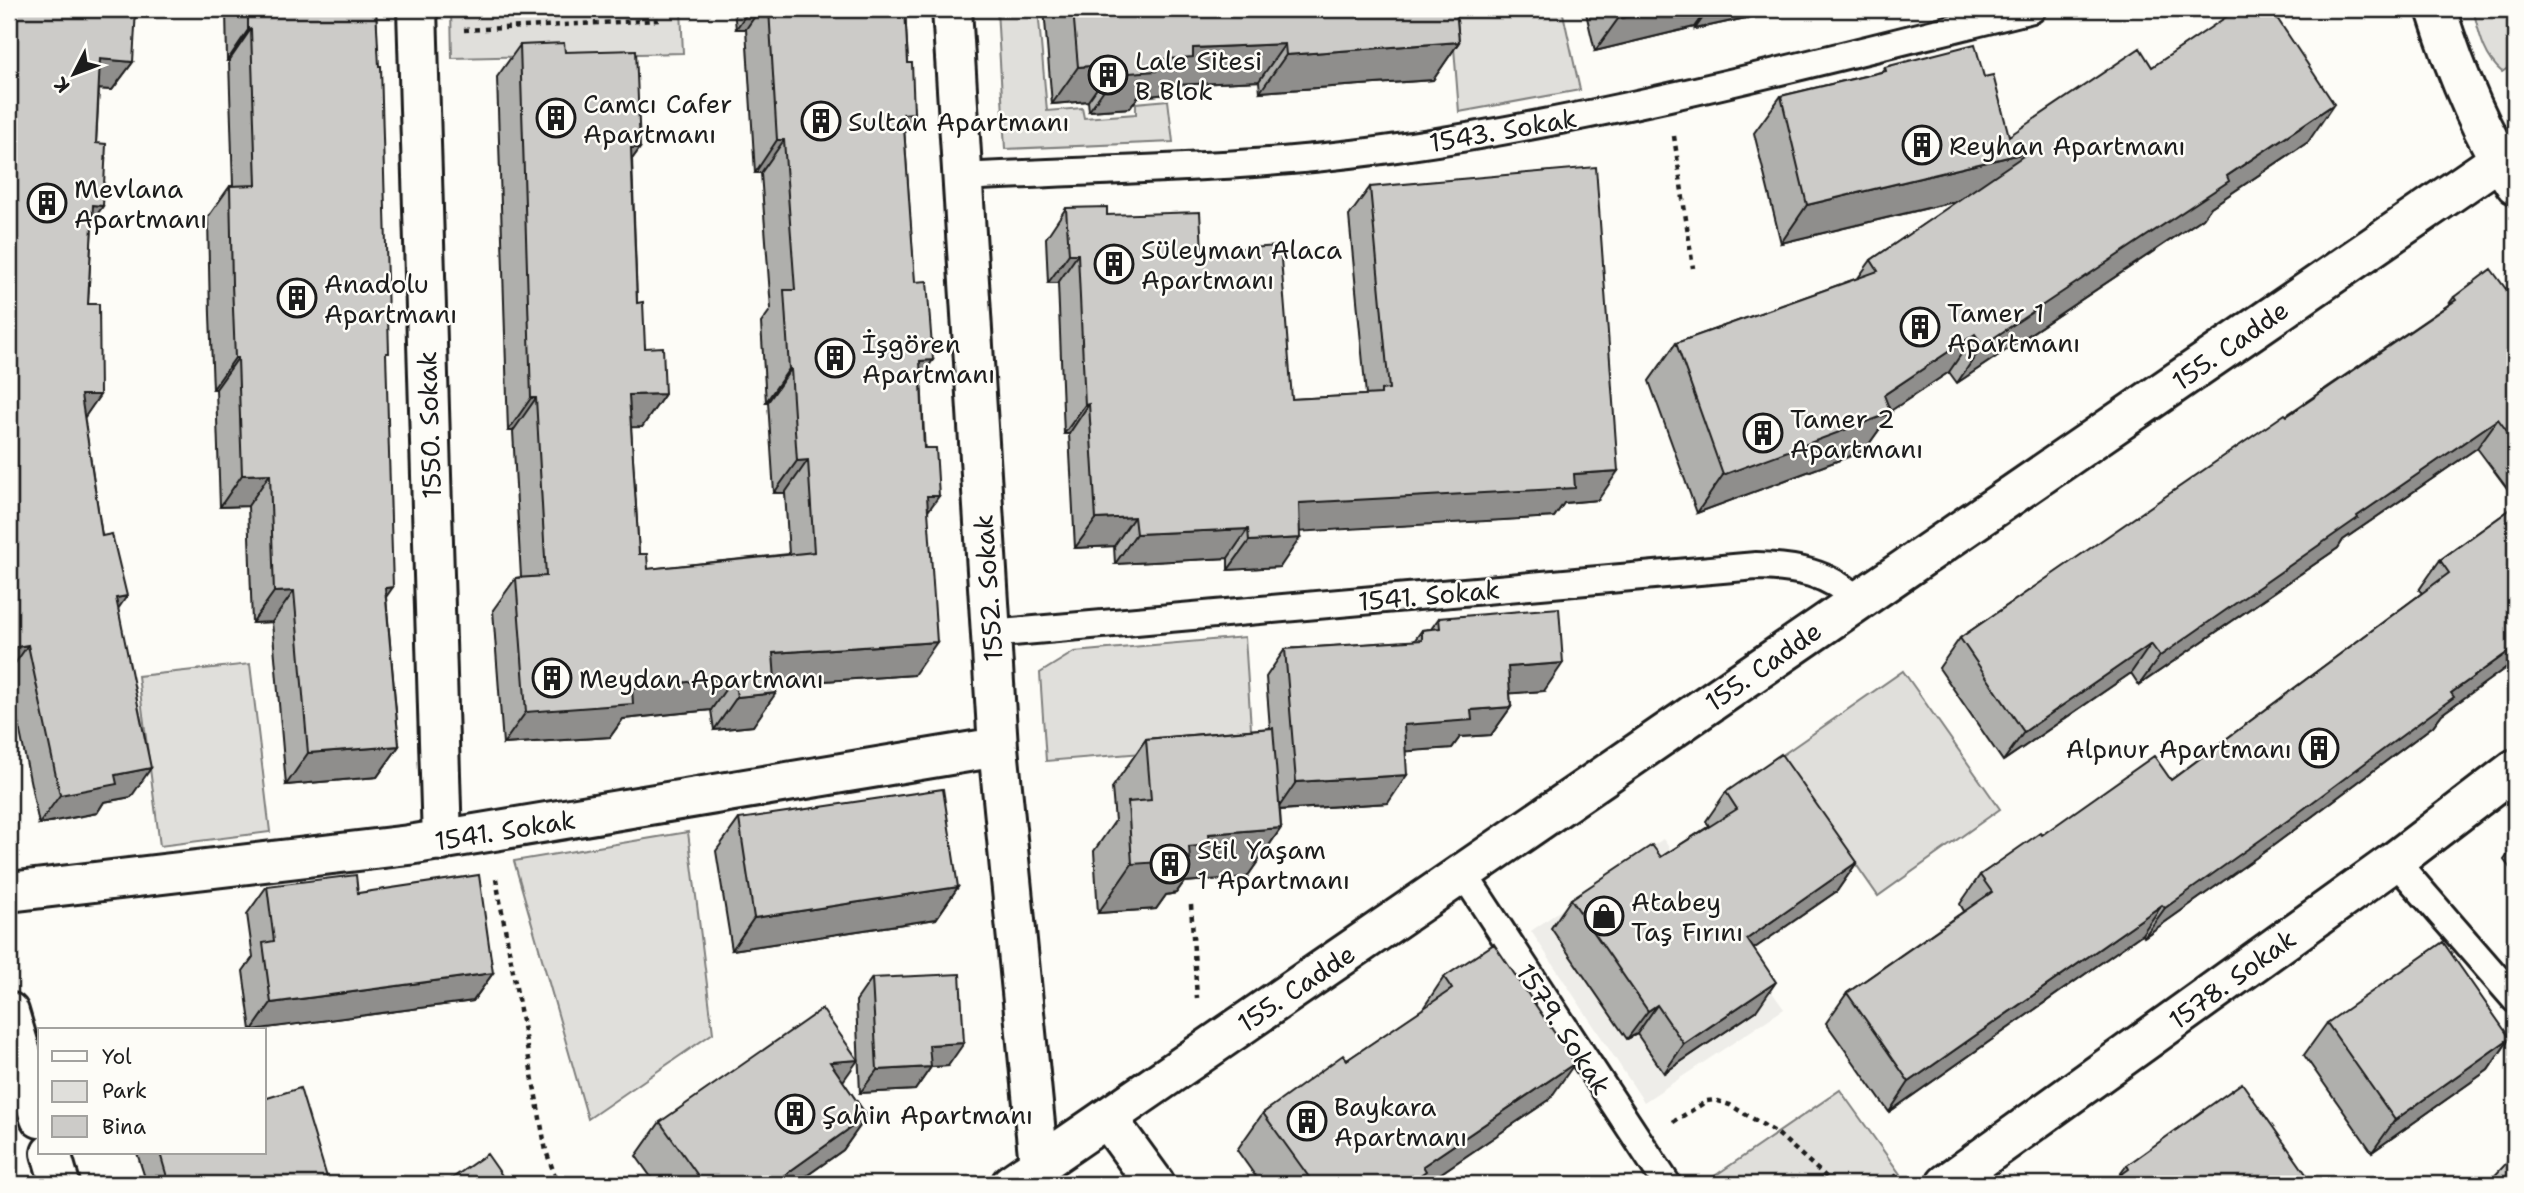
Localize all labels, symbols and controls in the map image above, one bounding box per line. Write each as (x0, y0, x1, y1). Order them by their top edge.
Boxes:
north arrow (38, 38, 108, 108)
place label: Lale Sitesi B Blok (1135, 43, 1262, 108)
building icon: Lale Sitesi B Blok (1087, 54, 1129, 96)
text: K (48, 72, 75, 98)
place label: Camcı Cafer Apartmanı (583, 86, 732, 151)
building icon: Camcı Cafer Apartmanı (535, 97, 577, 139)
building icon: Sultan Apartmanı (800, 100, 842, 142)
street label: 1543. Sokak (1426, 100, 1580, 160)
place label: Sultan Apartmanı (848, 104, 1070, 139)
building icon: Reyhan Apartmanı (1901, 124, 1943, 166)
place label: Reyhan Apartmanı (1949, 128, 2186, 163)
place label: Mevlana Apartmanı (74, 171, 207, 236)
building icon: Mevlana Apartmanı (26, 182, 68, 224)
place label: Süleyman Alaca Apartmanı (1141, 232, 1342, 297)
building icon: Süleyman Alaca Apartmanı (1093, 243, 1135, 285)
place label: Anadolu Apartmanı (324, 266, 457, 331)
building icon: Anadolu Apartmanı (276, 277, 318, 319)
street label: 155. Cadde (2165, 292, 2295, 398)
place label: Tamer 1 Apartmanı (1947, 295, 2080, 360)
building icon: Tamer 1 Apartmanı (1899, 306, 1941, 348)
place label: İşgören Apartmanı (862, 326, 995, 391)
building icon: İşgören Apartmanı (814, 337, 856, 379)
street label: 1550. Sokak (409, 350, 449, 500)
place label: Tamer 2 Apartmanı (1790, 401, 1923, 466)
building icon: Tamer 2 Apartmanı (1742, 412, 1784, 454)
street label: 1552. Sokak (965, 513, 1011, 663)
street label: 1541. Sokak (1357, 571, 1501, 619)
street label: 155. Cadde (1698, 613, 1828, 719)
building icon: Meydan Apartmanı (531, 657, 573, 699)
place label: Meydan Apartmanı (579, 661, 824, 696)
building icon: Alpnur Apartmanı (2298, 727, 2340, 769)
place label: Alpnur Apartmanı (2066, 731, 2292, 766)
street label: 1541. Sokak (432, 802, 578, 858)
place label: Stil Yaşam 1 Apartmanı (1197, 832, 1350, 897)
building icon: Stil Yaşam 1 Apartmanı (1149, 843, 1191, 885)
place label: Atabey Taş Fırını (1631, 884, 1743, 949)
shop icon: Atabey Taş Fırını (1583, 895, 1625, 937)
street label: 1578. Sokak (2161, 921, 2303, 1037)
street label: 155. Cadde (1230, 936, 1362, 1040)
street label: 1579. Sokak (1509, 957, 1619, 1101)
legend (38, 1028, 266, 1154)
text: Yol (102, 1043, 132, 1071)
text: Park (102, 1077, 147, 1105)
place label: Baykara Apartmanı (1334, 1089, 1467, 1154)
building icon: Şahin Apartmanı (774, 1093, 816, 1135)
place label: Şahin Apartmanı (822, 1097, 1033, 1132)
building icon: Baykara Apartmanı (1286, 1100, 1328, 1142)
text: Bina (102, 1113, 146, 1141)

